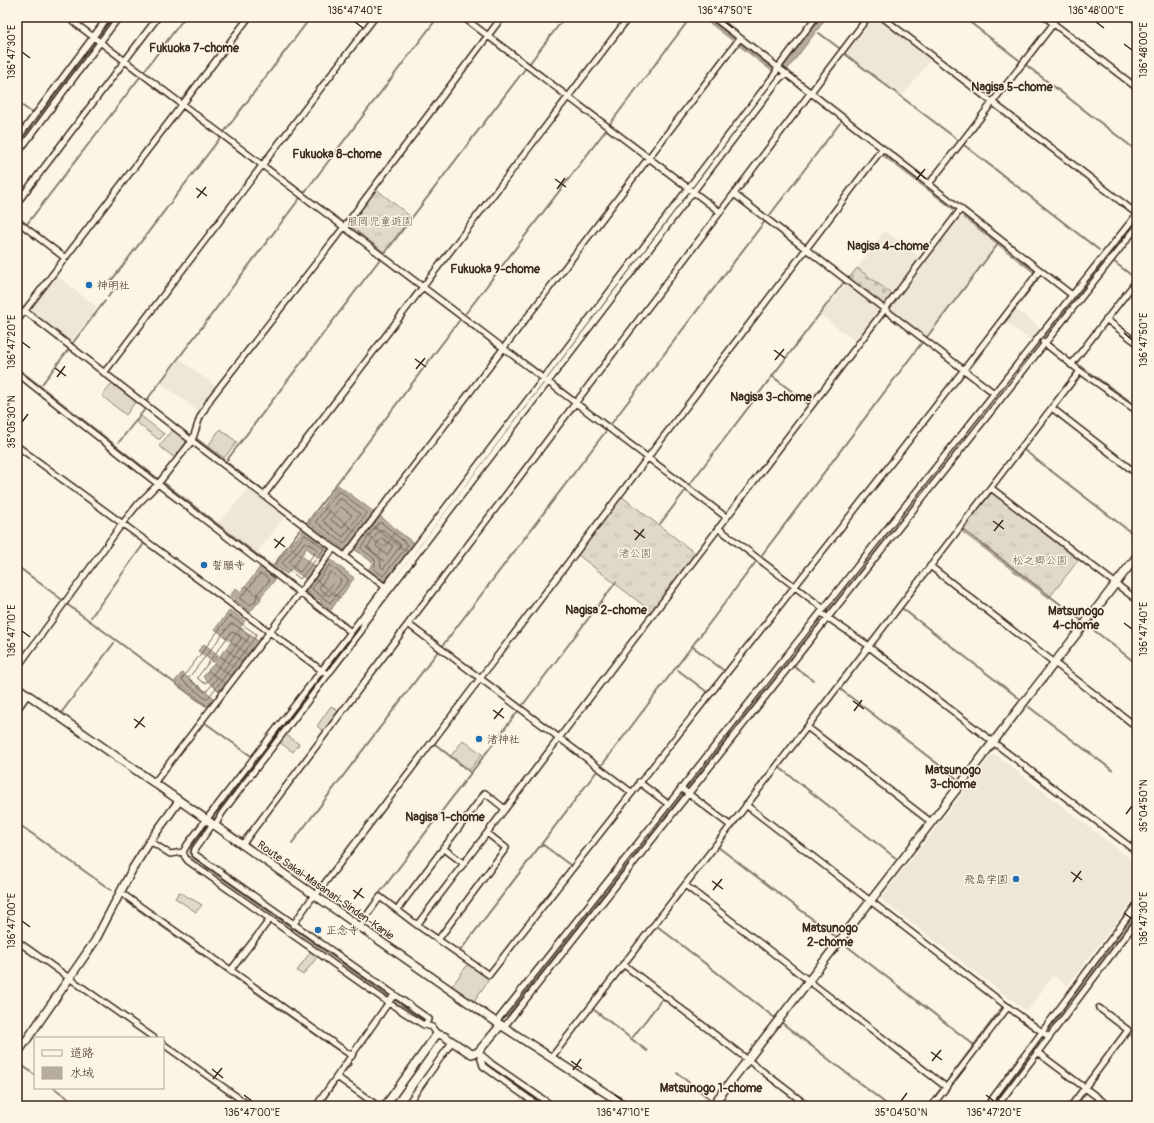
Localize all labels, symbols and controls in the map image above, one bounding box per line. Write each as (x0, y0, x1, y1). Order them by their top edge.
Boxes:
text: 136°47'40"E (328, 5, 382, 17)
text: 136°47'50"E (698, 5, 752, 17)
text: 136°48'00"E (1068, 5, 1124, 17)
text: 136°48'00"E (1138, 22, 1150, 78)
text: 136°47'30"E (6, 25, 18, 79)
district label: Fukuoka 7-chome (149, 41, 240, 56)
district label: Nagisa 5-chome (971, 80, 1054, 95)
district label: Fukuoka 8-chome (292, 147, 383, 162)
park label: 服岡児童遊園 (347, 215, 413, 228)
district label: Nagisa 4-chome (847, 239, 930, 254)
district label: Fukuoka 9-chome (450, 262, 541, 277)
place label: 神明社 (97, 279, 130, 292)
marker: 神明社 (84, 280, 94, 290)
text: 136°47'50"E (1138, 313, 1150, 367)
text: 136°47'20"E (6, 315, 18, 369)
district label: Nagisa 3-chome (730, 390, 813, 405)
text: 35°05'30"N (6, 395, 18, 448)
park label: 渚公園 (619, 547, 652, 560)
park label: 松之郷公園 (1013, 554, 1068, 567)
place label: 誓願寺 (212, 559, 245, 572)
marker: 誓願寺 (199, 560, 209, 570)
text: 136°47'40"E (1138, 602, 1150, 656)
district label: Nagisa 2-chome (565, 603, 648, 618)
district label: Matsunogo 4-chome (1048, 604, 1104, 633)
text: 136°47'10"E (6, 605, 18, 657)
place label: 渚神社 (487, 733, 520, 746)
marker: 渚神社 (474, 734, 484, 744)
district label: Matsunogo 3-chome (925, 763, 981, 792)
text: 35°04'50"N (1138, 779, 1150, 833)
district label: Nagisa 1-chome (405, 810, 486, 825)
street label: Route Sakai-Masanari-Sinden-Kanie (255, 838, 397, 943)
place label: 飛島学園 (964, 873, 1008, 886)
marker: 飛島学園 (1011, 874, 1021, 884)
text: 136°47'30"E (1138, 892, 1150, 946)
text: 136°47'00"E (6, 893, 18, 949)
district label: Matsunogo 2-chome (802, 921, 858, 950)
place label: 正念寺 (326, 924, 359, 937)
marker: 正念寺 (313, 925, 323, 935)
legend (34, 1037, 164, 1089)
text: 道路 (70, 1046, 94, 1061)
text: 水域 (70, 1066, 94, 1081)
district label: Matsunogo 1-chome (660, 1081, 763, 1096)
text: 136°47'00"E (224, 1107, 280, 1119)
text: 136°47'10"E (597, 1107, 649, 1119)
text: 35°04'50"N (874, 1107, 928, 1119)
text: 136°47'20"E (967, 1107, 1021, 1119)

